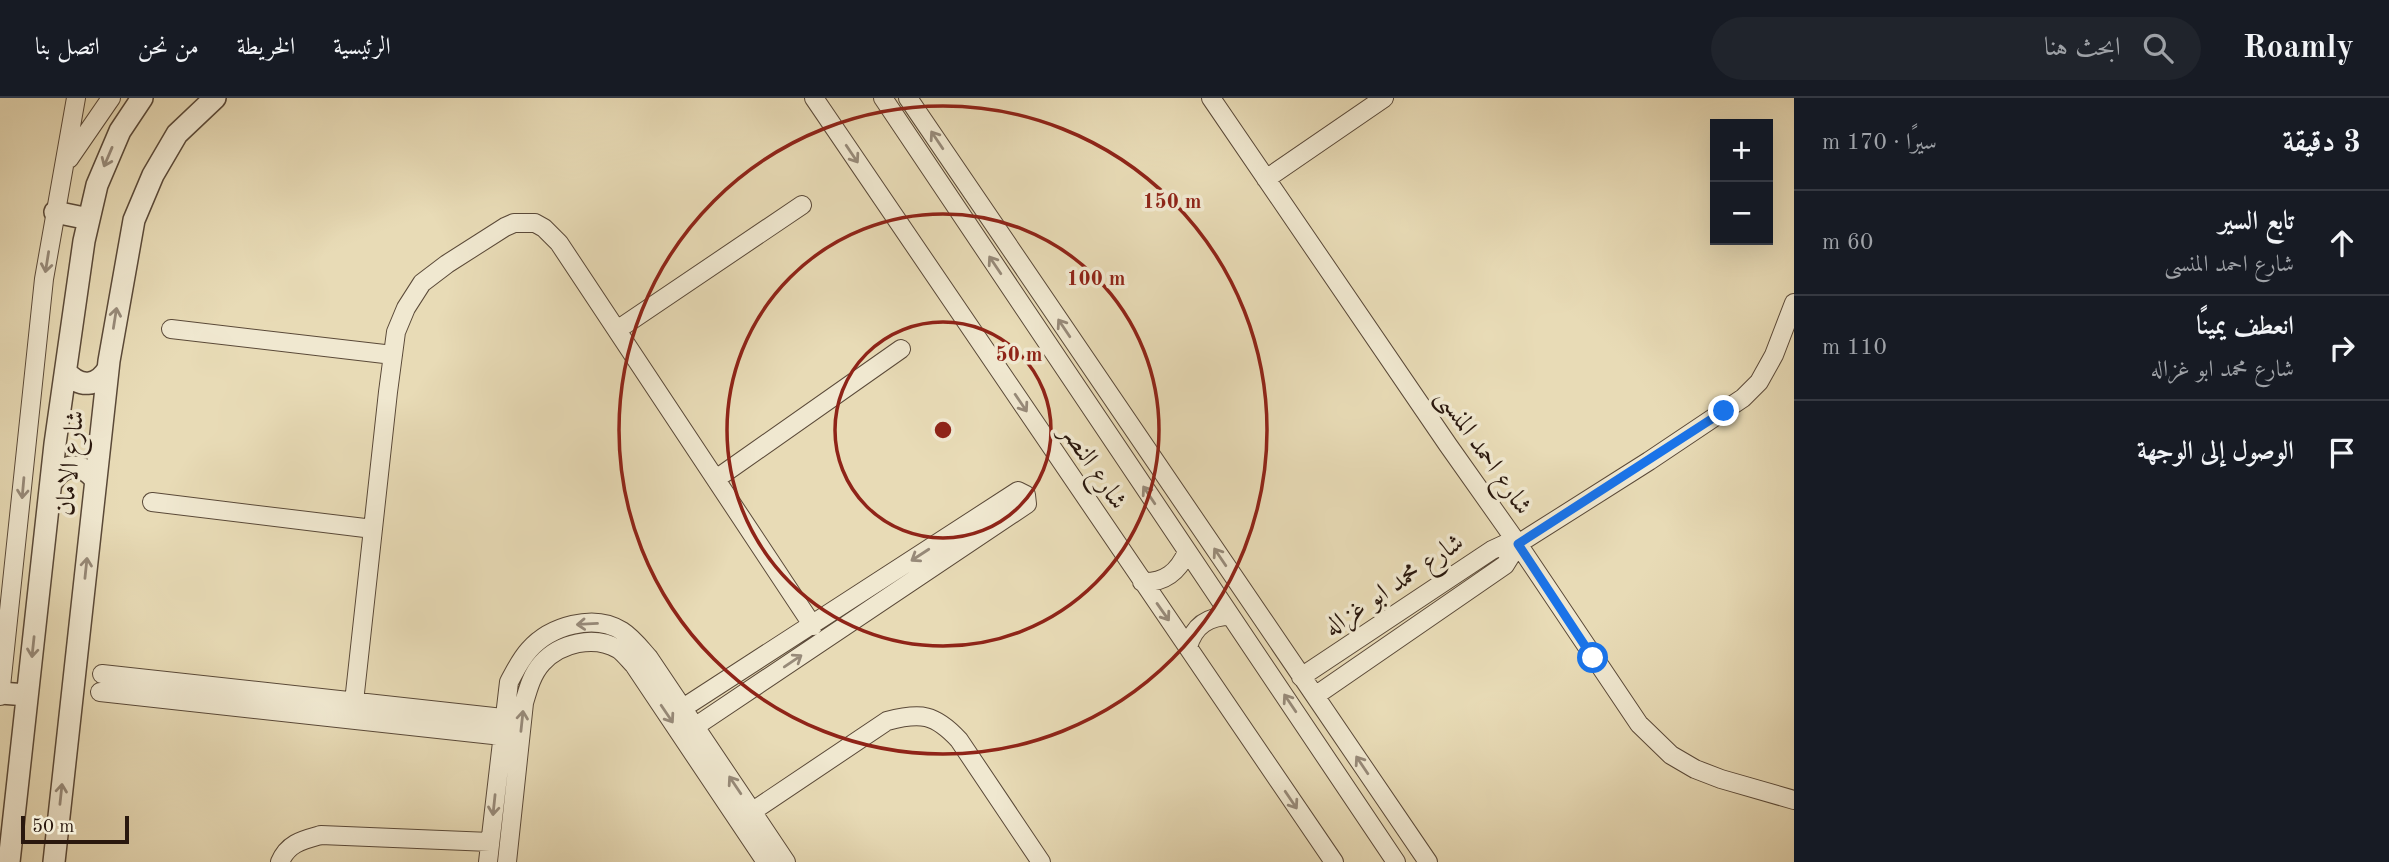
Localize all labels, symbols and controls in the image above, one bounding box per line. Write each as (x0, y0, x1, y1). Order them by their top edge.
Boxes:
search box (1711, 17, 2201, 80)
icon: search (2139, 29, 2177, 67)
text: Roamly (2243, 32, 2354, 65)
text: ابحث هنا (2044, 35, 2121, 61)
text: اتصل بنا (35, 36, 100, 60)
text: من نحن (138, 36, 199, 60)
text: الخريطة (237, 36, 295, 60)
text: الرئيسية (333, 36, 391, 60)
map controls (1710, 119, 1773, 245)
button: + (1710, 119, 1773, 182)
text: 3 دقيقة (2283, 128, 2361, 158)
one-way arrow (930, 131, 944, 150)
text: سيرًا · 170 m (1822, 131, 1937, 154)
one-way arrow (845, 144, 859, 164)
one-way arrow (101, 146, 114, 167)
button: − (1710, 182, 1773, 245)
text: 150 m (1142, 192, 1202, 213)
text: تابع السير (2219, 209, 2294, 235)
icon: ahead (2323, 224, 2361, 262)
text: 60 m (1822, 231, 1873, 254)
one-way arrow (40, 250, 53, 272)
text: شارع احمد المنسى (2164, 253, 2294, 276)
one-way arrow (988, 256, 1002, 275)
text: 100 m (1066, 269, 1126, 290)
one-way arrow (109, 307, 122, 330)
text: انعطف يمينًا (2196, 314, 2294, 340)
one-way arrow (1057, 319, 1071, 339)
icon: right (2323, 329, 2361, 367)
text: 110 m (1822, 336, 1887, 359)
text: 50 m (995, 345, 1043, 366)
text: شارع محمد ابو غزاله (2150, 358, 2294, 381)
street label: شارع احمد المنسى (1425, 385, 1536, 524)
one-way arrow (1014, 393, 1028, 413)
route end (1708, 395, 1739, 426)
street label: شارع الامان (53, 409, 96, 518)
street label: شارع النصر (1048, 417, 1131, 518)
centre of rings (931, 418, 955, 442)
icon: arrive (2323, 434, 2361, 472)
text: الوصول إلى الوجهة (2137, 439, 2294, 465)
one-way arrow (16, 476, 29, 499)
one-way arrow (1141, 485, 1155, 505)
street label: شارع محمد ابو غزاله (1320, 530, 1473, 648)
one-way arrow (911, 548, 930, 562)
one-way arrow (1213, 548, 1227, 567)
one-way arrow (80, 557, 93, 580)
one-way arrow (1156, 602, 1170, 621)
one-way arrow (576, 618, 599, 631)
one-way arrow (26, 635, 39, 658)
route start (1577, 642, 1608, 673)
one-way arrow (783, 654, 803, 668)
one-way arrow (1282, 694, 1296, 714)
one-way arrow (660, 704, 675, 723)
one-way arrow (516, 710, 529, 733)
one-way arrow (1355, 756, 1369, 775)
one-way arrow (728, 775, 742, 795)
one-way arrow (55, 783, 68, 806)
one-way arrow (1284, 790, 1298, 809)
one-way arrow (488, 793, 501, 816)
scale bar (21, 813, 130, 845)
text: 50 m (32, 818, 74, 837)

